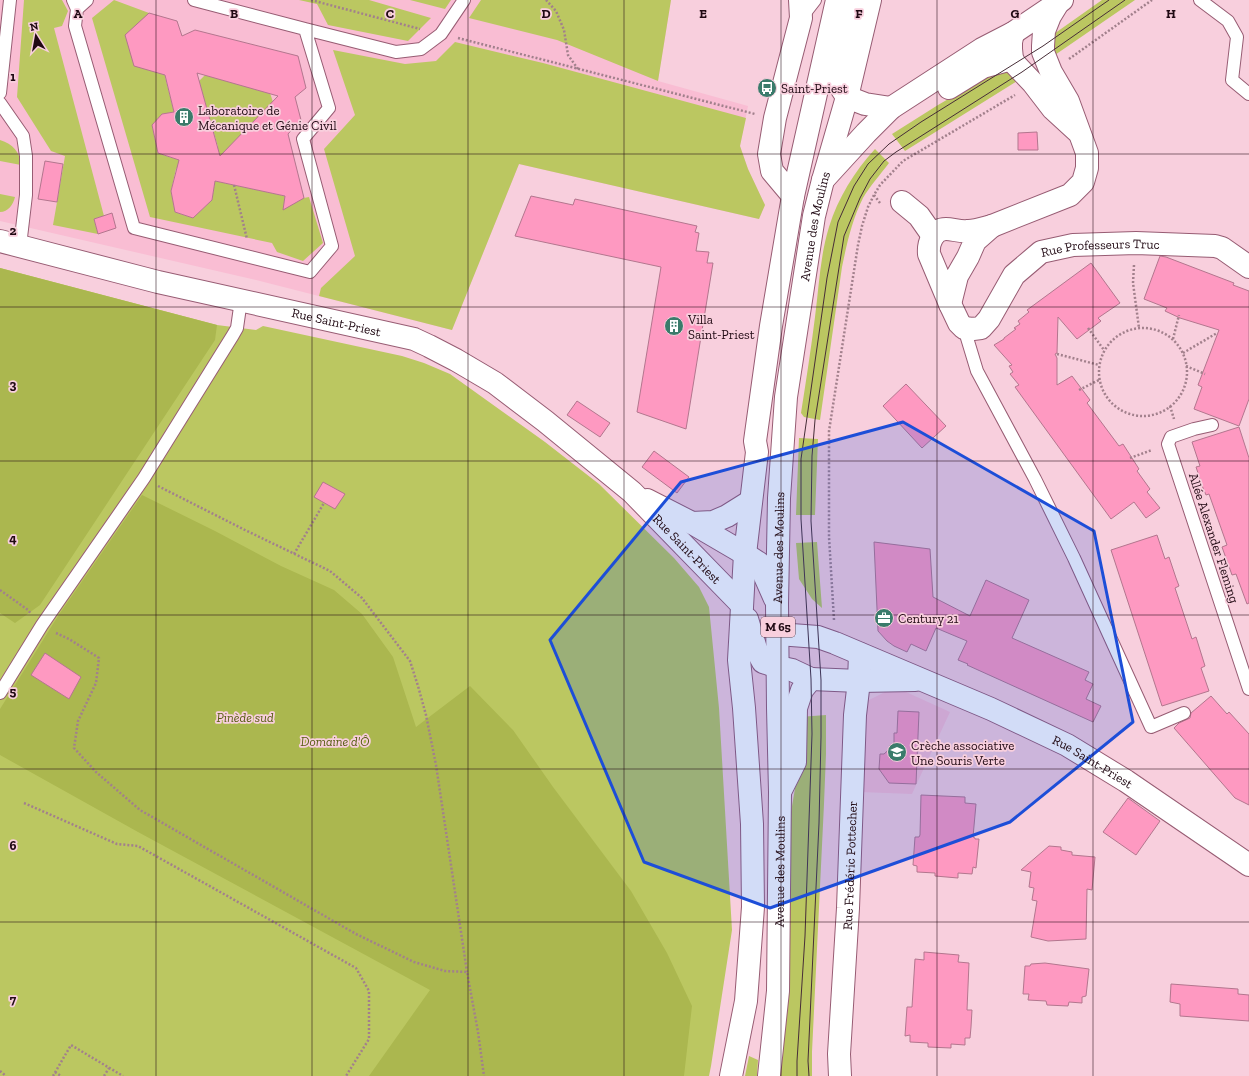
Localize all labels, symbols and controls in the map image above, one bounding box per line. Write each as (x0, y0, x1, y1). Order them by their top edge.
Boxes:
text: A (74, 6, 83, 21)
text: B (230, 6, 238, 21)
text: C (386, 6, 394, 21)
text: D (541, 6, 551, 21)
text: E (699, 6, 707, 21)
text: F (855, 6, 863, 21)
text: G (1011, 6, 1020, 21)
text: H (1166, 6, 1176, 21)
north arrow (16, 16, 56, 56)
text: N (29, 19, 40, 34)
text: 1 (10, 69, 16, 84)
bus stop icon: Saint-Priest (756, 77, 778, 99)
place label: Saint-Priest (781, 81, 848, 96)
place label: Laboratoire de Mécanique et Génie Civil (198, 103, 337, 133)
building icon: Laboratoire de Mécanique et Génie Civil (173, 106, 195, 128)
street label: Avenue des Moulins (797, 169, 833, 282)
text: 2 (10, 223, 17, 238)
street label: Rue Professeurs Truc (1039, 235, 1160, 259)
street label: Rue Saint-Priest (290, 305, 383, 339)
place label: Villa Saint-Priest (687, 312, 755, 342)
building icon: Villa Saint-Priest (663, 315, 685, 337)
text: 3 (10, 377, 17, 392)
street label: Allée Alexander Fleming (1186, 471, 1242, 605)
street label: Avenue des Moulins (770, 491, 787, 603)
street label: Rue Saint-Priest (650, 511, 724, 587)
text: 4 (9, 531, 17, 546)
office icon: Century 21 (873, 607, 895, 629)
place label: Century 21 (898, 611, 959, 626)
road number: M 65 (761, 617, 795, 637)
text: 5 (10, 684, 17, 699)
park label: Pinède sud (216, 710, 274, 725)
street label: Rue Saint-Priest (1050, 732, 1136, 791)
park label: Domaine d'Ô (301, 734, 369, 749)
place label: Crèche associative Une Souris Verte (911, 738, 1014, 768)
school or university icon: Crèche associative Une Souris Verte (886, 741, 908, 763)
street label: Rue Frédéric Pottecher (839, 801, 859, 930)
street label: Avenue des Moulins (771, 815, 787, 927)
text: 6 (10, 838, 17, 853)
text: 7 (10, 992, 17, 1007)

